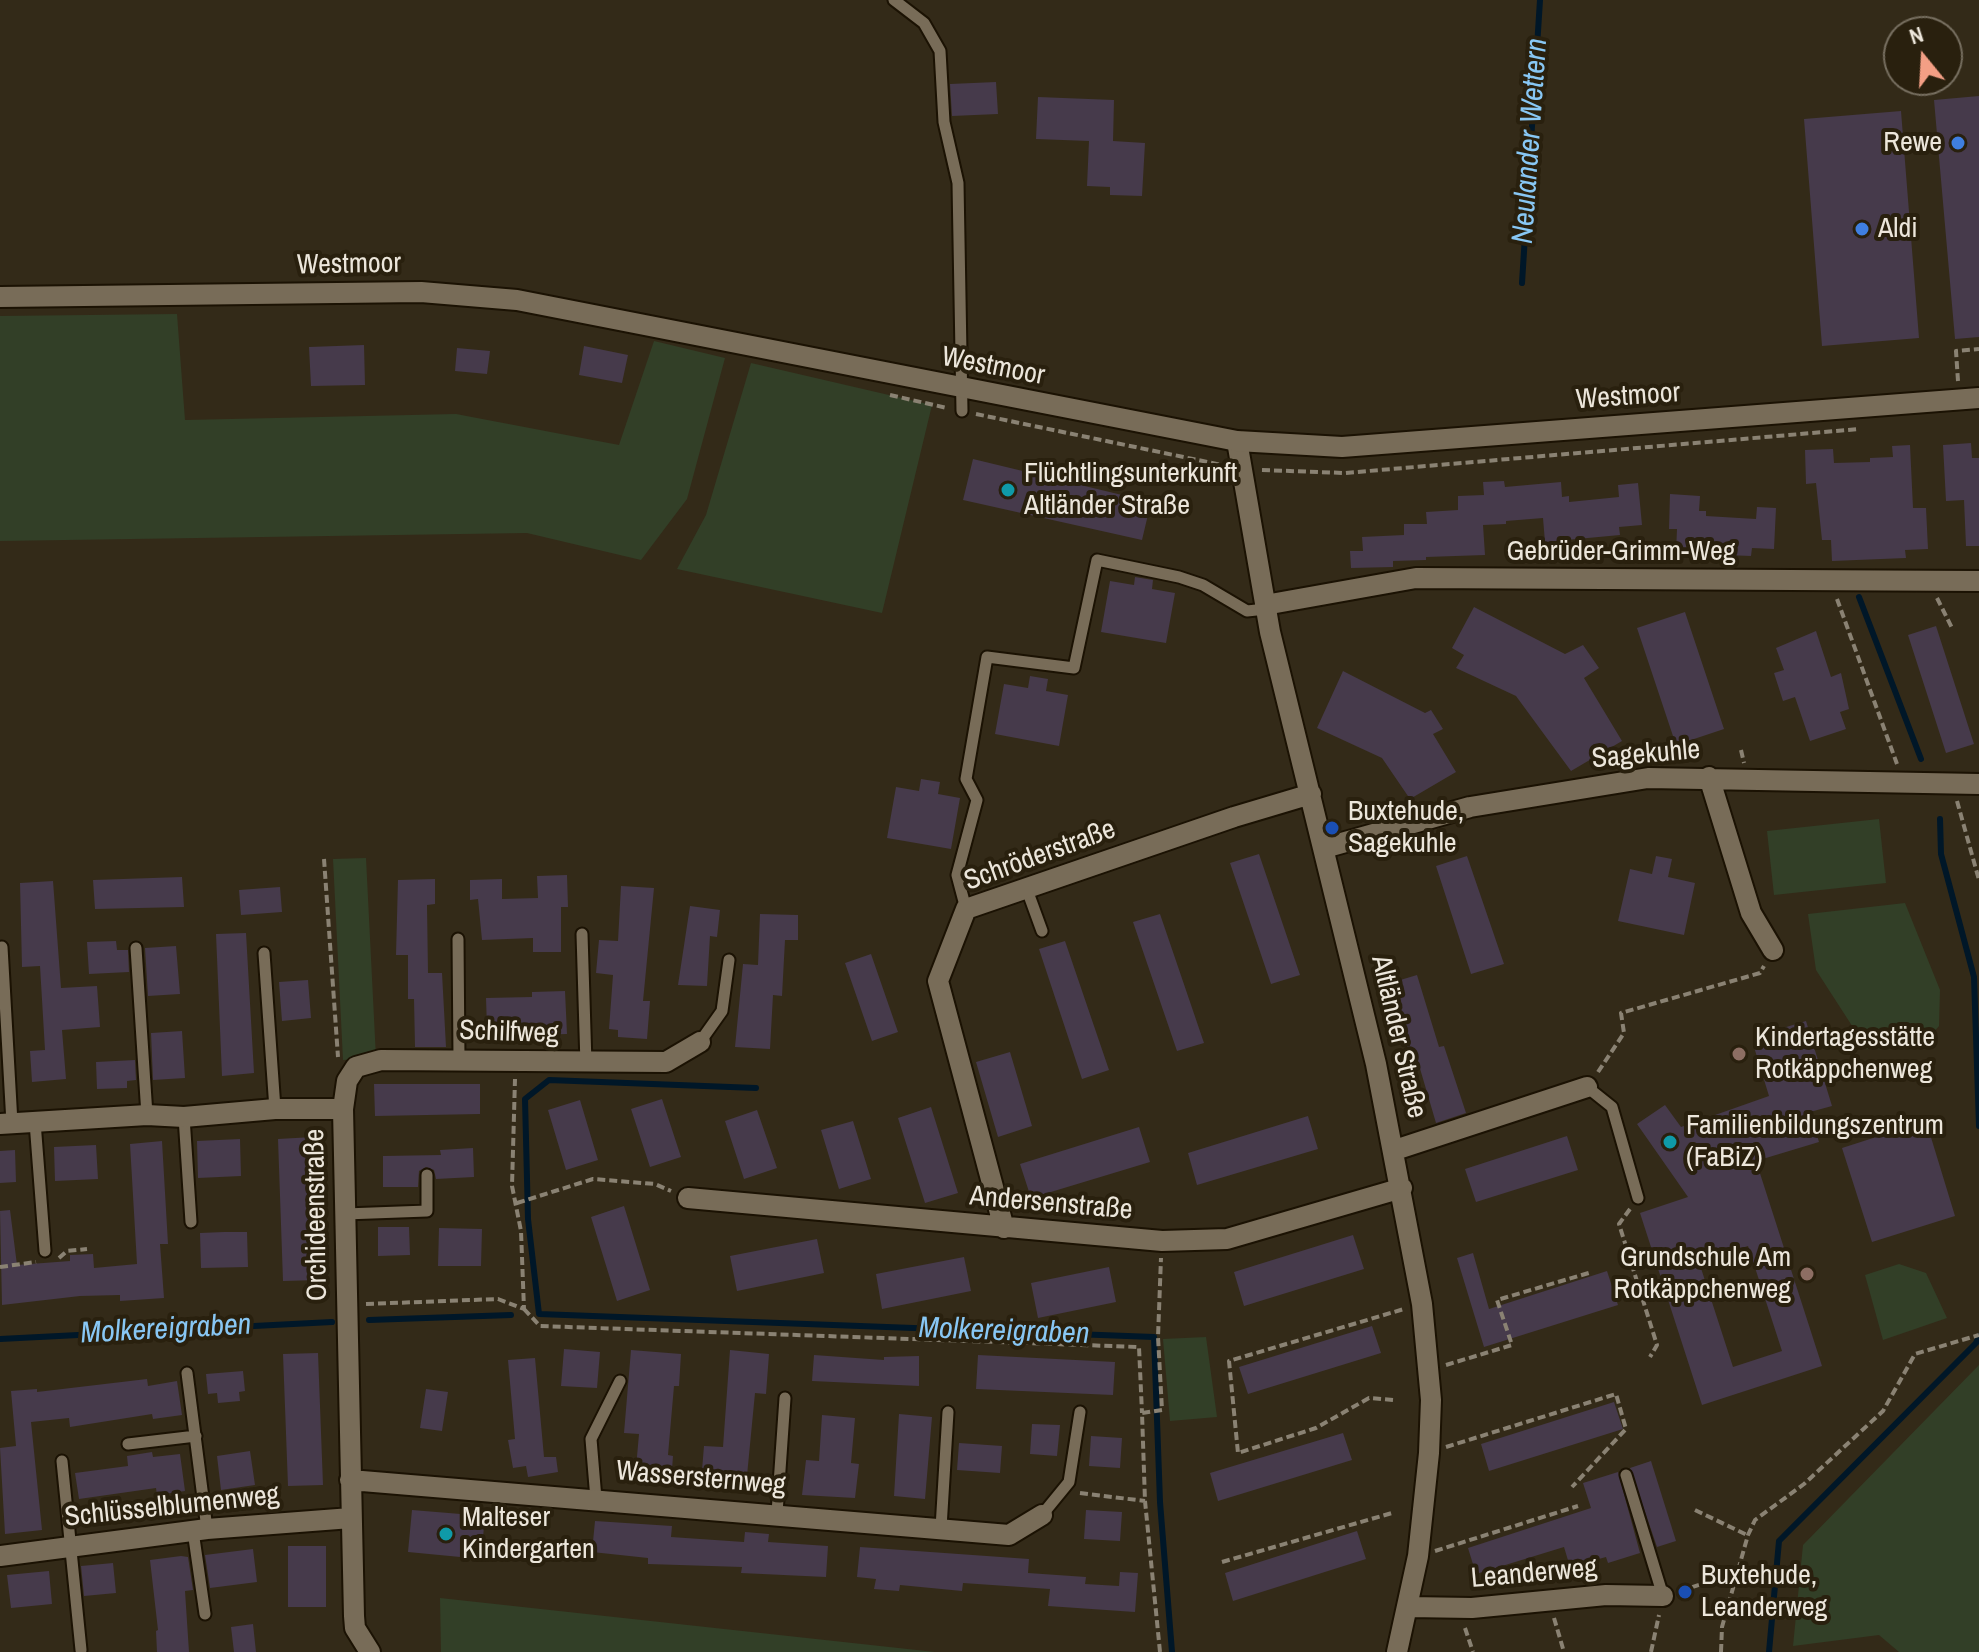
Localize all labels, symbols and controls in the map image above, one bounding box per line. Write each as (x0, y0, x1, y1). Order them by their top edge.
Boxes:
north arrow (1883, 16, 1963, 96)
text: N (1905, 19, 1927, 51)
water label: Neulander Wettern (1506, 37, 1556, 245)
place label: Rewe (1883, 126, 1942, 160)
marker: Rewe (1949, 134, 1967, 152)
place label: Aldi (1878, 212, 1918, 246)
marker: Aldi (1853, 220, 1871, 238)
street label: Westmoor (297, 247, 401, 283)
street label: Westmoor (939, 341, 1047, 393)
street label: Westmoor (1575, 377, 1681, 417)
place label: Flüchtlingsunterkunft Altländer Straße (1024, 457, 1237, 523)
marker: Flüchtlingsunterkunft Altländer Straße (999, 481, 1017, 499)
street label: Gebrüder-Grimm-Weg (1506, 535, 1736, 569)
street label: Sagekuhle (1590, 734, 1702, 776)
place label: Buxtehude, Sagekuhle (1348, 795, 1464, 861)
street label: Schröderstraße (960, 813, 1120, 899)
marker: Buxtehude, Sagekuhle (1323, 819, 1341, 837)
street label: Altländer Straße (1363, 952, 1433, 1122)
street label: Schilfweg (459, 1014, 559, 1052)
place label: Kindertagesstätte Rotkäppchenweg (1755, 1021, 1935, 1087)
marker: Kindertagesstätte Rotkäppchenweg (1730, 1045, 1748, 1063)
place label: Familienbildungszentrum (FaBiZ) (1686, 1109, 1944, 1175)
street label: Orchideenstraße (299, 1129, 335, 1301)
marker: Familienbildungszentrum (FaBiZ) (1661, 1133, 1679, 1151)
street label: Andersenstraße (968, 1180, 1134, 1228)
place label: Grundschule Am Rotkäppchenweg (1614, 1241, 1791, 1307)
marker: Grundschule Am Rotkäppchenweg (1798, 1265, 1816, 1283)
water label: Molkereigraben (80, 1308, 252, 1352)
water label: Molkereigraben (918, 1311, 1090, 1353)
street label: Wassersternweg (615, 1455, 787, 1503)
street label: Schlüsselblumenweg (63, 1479, 281, 1535)
place label: Malteser Kindergarten (462, 1501, 595, 1567)
marker: Malteser Kindergarten (437, 1525, 455, 1543)
street label: Leanderweg (1470, 1552, 1598, 1596)
place label: Buxtehude, Leanderweg (1701, 1559, 1827, 1625)
marker: Buxtehude, Leanderweg (1676, 1583, 1694, 1601)

